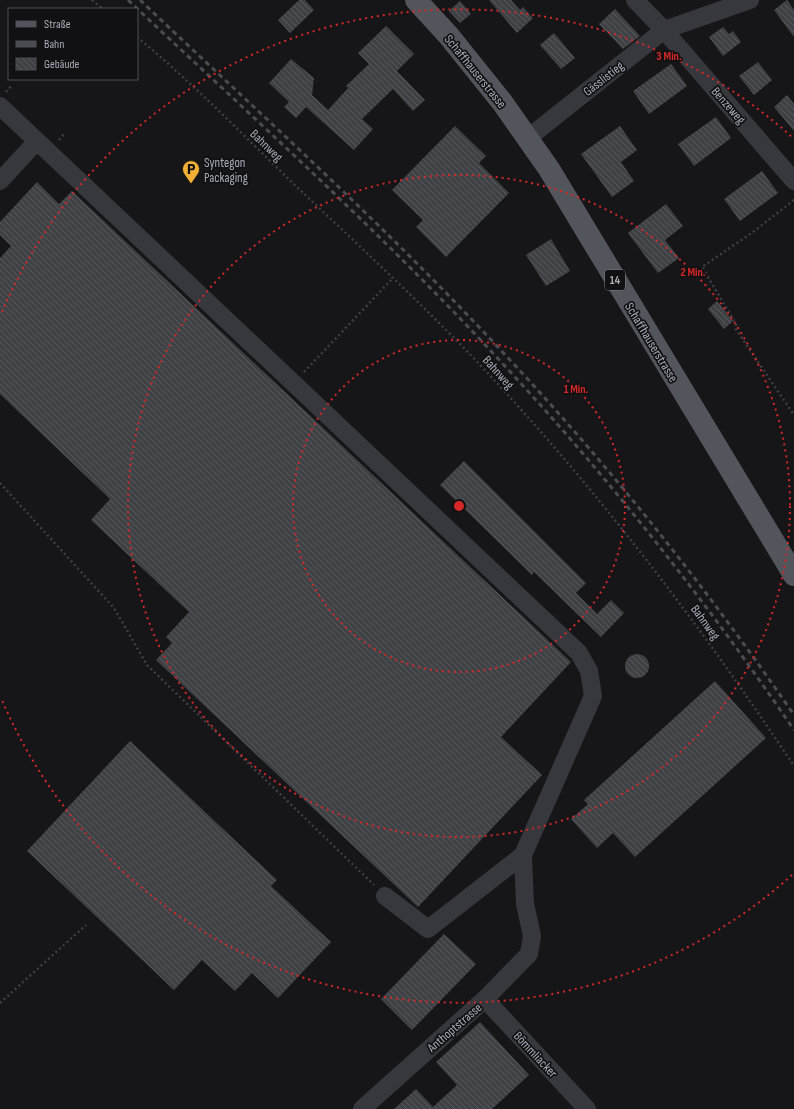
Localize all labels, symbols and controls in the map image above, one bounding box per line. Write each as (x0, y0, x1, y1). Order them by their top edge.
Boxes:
legend (8, 8, 138, 80)
text: Straße (44, 17, 71, 32)
street label: Schaffhauserstrasse (441, 32, 510, 112)
text: Bahn (44, 37, 64, 52)
text: 3 Min. (656, 49, 682, 64)
text: Gebäude (44, 57, 79, 72)
street label: Gässlistieg (580, 58, 627, 100)
street label: Benzeweg (708, 84, 749, 127)
street label: Bahnweg (246, 126, 286, 165)
place label: Syntegon Packaging (204, 155, 248, 186)
parking icon: Syntegon Packaging (181, 159, 201, 184)
text: 2 Min. (680, 265, 706, 280)
road number: 14 (605, 270, 625, 290)
street label: Schaffhauserstrasse (621, 300, 681, 385)
street label: Bahnweg (479, 353, 517, 393)
text: 1 Min. (564, 382, 589, 397)
centre of rings (452, 499, 466, 513)
street label: Bahnweg (687, 602, 723, 643)
street label: Anthoptstrasse (423, 1000, 485, 1057)
street label: Bömmliacker (510, 1028, 561, 1081)

